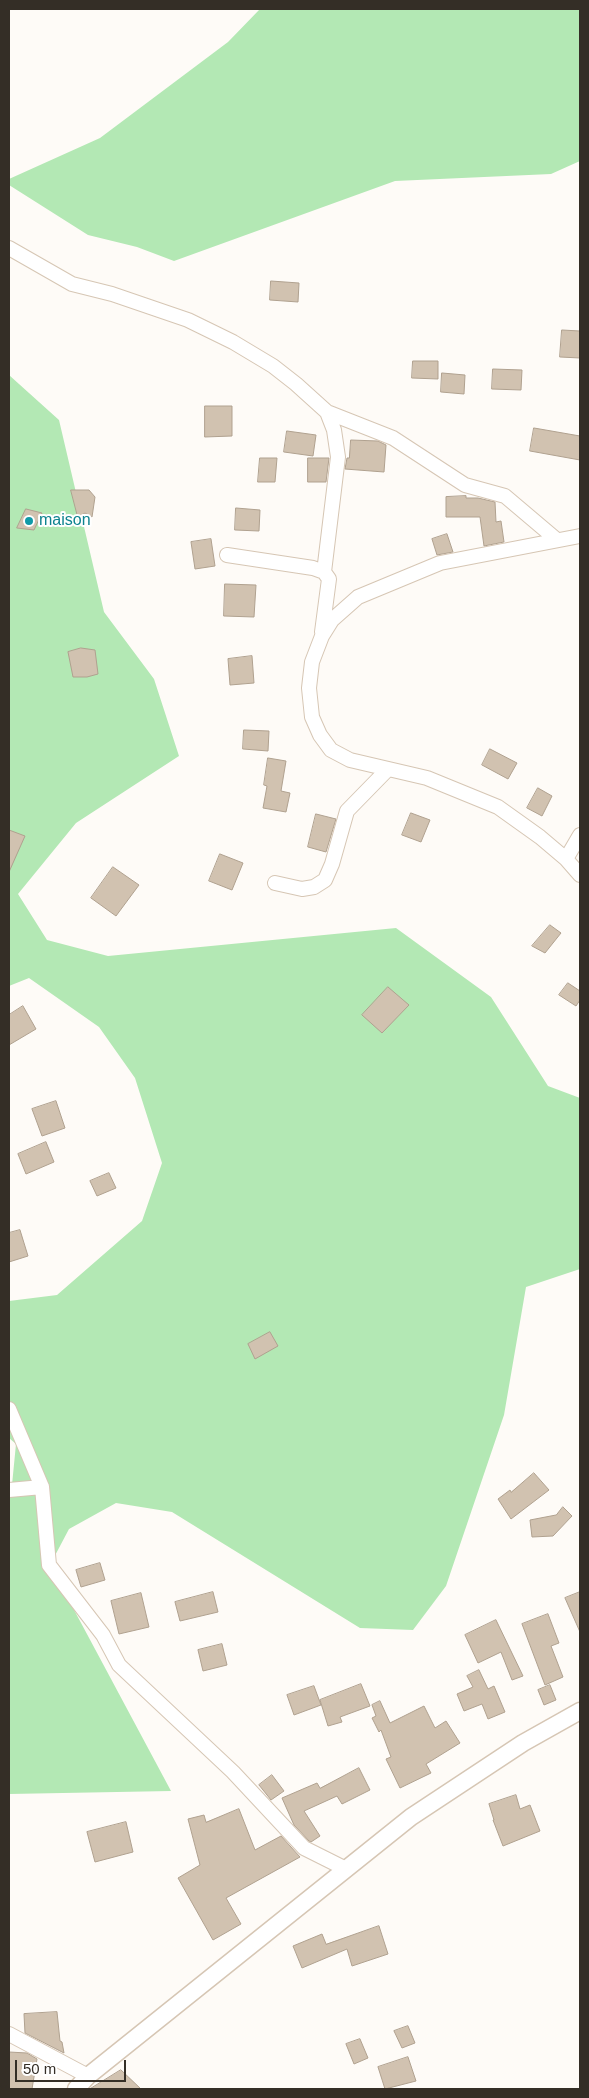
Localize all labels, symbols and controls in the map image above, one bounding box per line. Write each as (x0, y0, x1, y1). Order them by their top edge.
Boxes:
place label: maison (39, 511, 91, 531)
marker: maison (23, 515, 35, 527)
scale bar (18, 2050, 129, 2082)
text: 50 m (23, 2060, 56, 2077)

